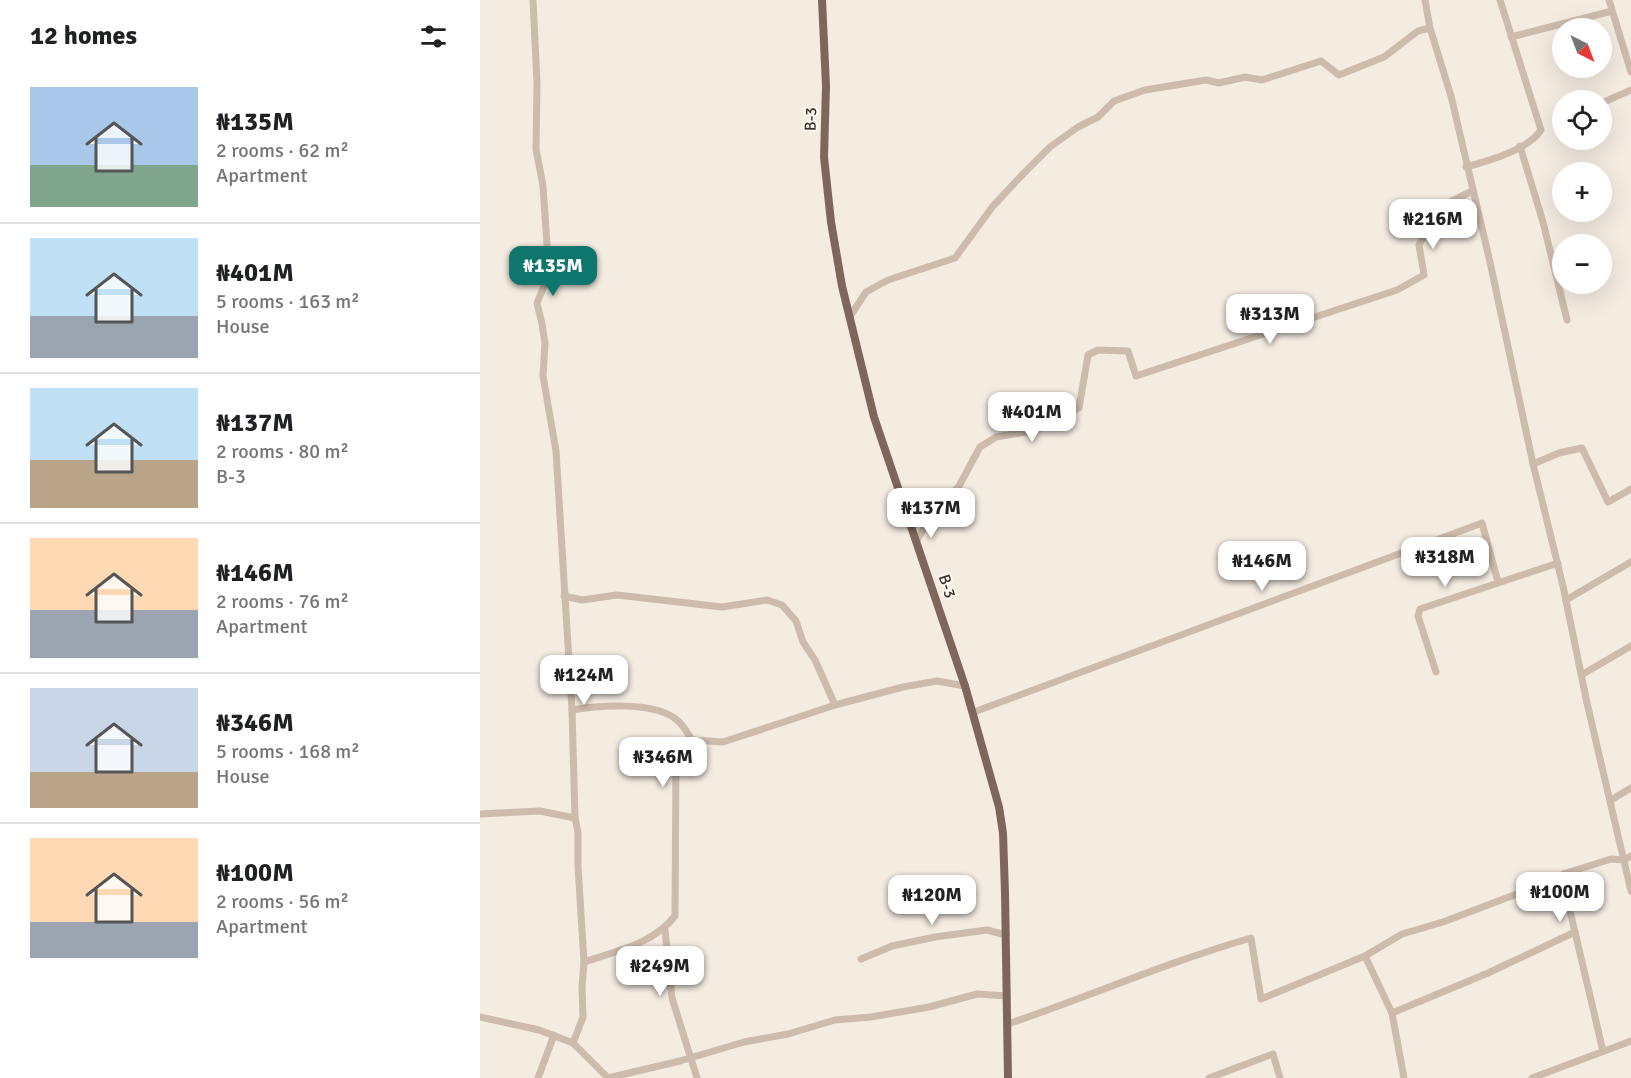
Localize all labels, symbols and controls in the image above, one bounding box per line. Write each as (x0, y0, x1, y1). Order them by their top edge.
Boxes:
north arrow (1552, 18, 1612, 78)
map controls (1552, 18, 1612, 294)
text: 12 homes (30, 20, 137, 52)
icon: filters (417, 20, 450, 53)
button: locate (1552, 90, 1612, 150)
text: ₦135M (216, 106, 294, 138)
street label: B-3 (801, 107, 821, 131)
icon: home (78, 111, 150, 183)
text: 2 rooms · 62 m² (216, 138, 349, 163)
button: + (1552, 162, 1612, 222)
text: Apartment (216, 163, 308, 188)
pin: ₦216M (1391, 199, 1475, 250)
text: ₦216M (1403, 206, 1463, 231)
button: − (1552, 234, 1612, 294)
pin: ₦135M (511, 246, 595, 297)
text: ₦135M (523, 253, 583, 278)
text: ₦401M (216, 257, 294, 289)
icon: home (78, 262, 150, 334)
text: 5 rooms · 163 m² (216, 289, 360, 314)
pin: ₦313M (1228, 294, 1312, 345)
text: ₦313M (1240, 301, 1300, 326)
text: House (216, 314, 270, 339)
pin: ₦401M (990, 392, 1074, 443)
text: ₦401M (1002, 399, 1062, 424)
text: ₦137M (216, 407, 294, 439)
icon: home (78, 412, 150, 484)
text: 2 rooms · 80 m² (216, 439, 349, 464)
text: B-3 (216, 464, 246, 489)
pin: ₦137M (889, 488, 973, 539)
text: ₦137M (901, 495, 961, 520)
pin: ₦318M (1403, 537, 1487, 588)
pin: ₦146M (1220, 541, 1304, 592)
text: ₦318M (1415, 544, 1475, 569)
text: ₦146M (1232, 548, 1292, 573)
text: ₦146M (216, 557, 294, 589)
icon: home (78, 562, 150, 634)
street label: B-3 (934, 572, 960, 601)
text: 2 rooms · 76 m² (216, 589, 349, 614)
text: Apartment (216, 614, 308, 639)
pin: ₦124M (542, 655, 626, 706)
text: ₦124M (554, 662, 614, 687)
text: ₦346M (216, 707, 294, 739)
icon: home (78, 712, 150, 784)
pin: ₦346M (621, 737, 705, 788)
text: 5 rooms · 168 m² (216, 739, 360, 764)
text: ₦346M (633, 744, 693, 769)
text: House (216, 764, 270, 789)
text: ₦100M (216, 857, 294, 889)
icon: home (78, 862, 150, 934)
pin: ₦100M (1518, 872, 1602, 923)
pin: ₦120M (890, 875, 974, 926)
text: ₦100M (1530, 879, 1590, 904)
text: ₦120M (902, 882, 962, 907)
text: 2 rooms · 56 m² (216, 889, 349, 914)
text: Apartment (216, 914, 308, 939)
pin: ₦249M (618, 946, 702, 997)
text: ₦249M (630, 953, 690, 978)

